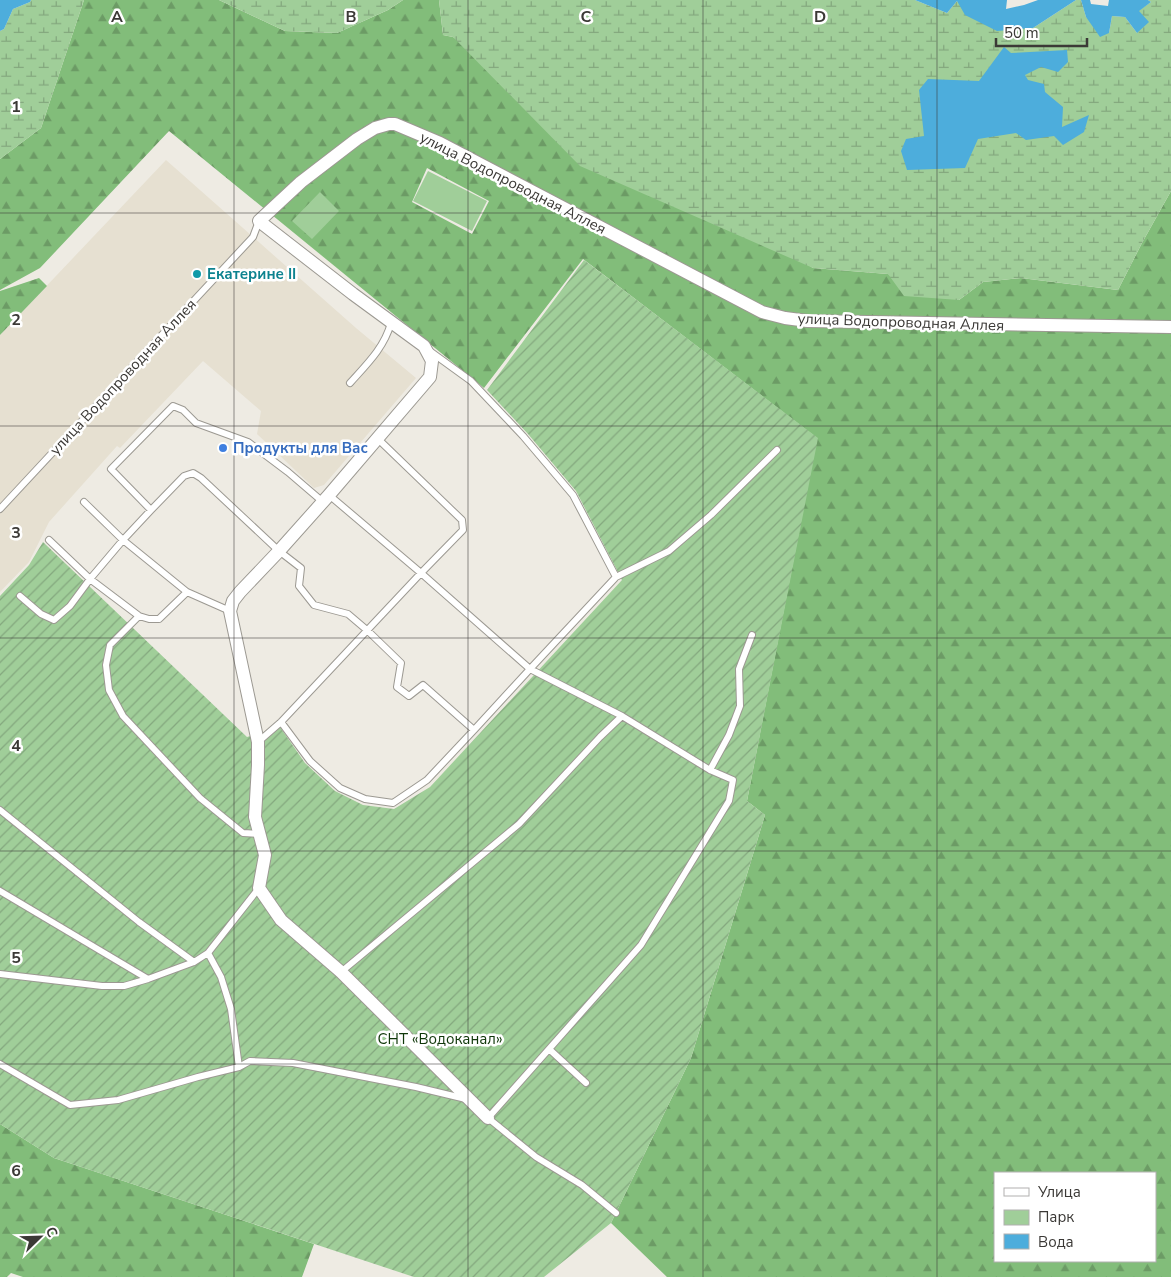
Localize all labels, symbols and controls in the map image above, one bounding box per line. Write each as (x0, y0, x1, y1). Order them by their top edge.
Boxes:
text: A (111, 6, 123, 28)
text: B (345, 6, 357, 28)
text: C (581, 6, 592, 28)
text: D (814, 6, 826, 28)
scale bar (996, 15, 1087, 47)
text: 50 m (1004, 23, 1039, 43)
text: 1 (11, 96, 21, 118)
street label: улица Водопроводная Аллея (416, 127, 610, 239)
place label: Екатерине II (207, 264, 296, 284)
marker: Екатерине II (191, 268, 203, 280)
street label: улица Водопроводная Аллея (45, 295, 201, 459)
street label: улица Водопроводная Аллея (797, 308, 1005, 336)
text: 2 (11, 309, 21, 331)
place label: Продукты для Вас (233, 438, 368, 458)
marker: Продукты для Вас (217, 442, 229, 454)
text: 3 (11, 522, 21, 544)
text: 4 (11, 735, 21, 757)
text: 5 (11, 947, 21, 969)
park label: СНТ «Водоканал» (377, 1029, 503, 1049)
text: 6 (11, 1160, 21, 1182)
legend (994, 1172, 1156, 1262)
text: Улица (1037, 1182, 1081, 1202)
text: Парк (1038, 1207, 1074, 1227)
north arrow (15, 1212, 65, 1262)
text: С (41, 1224, 62, 1241)
text: Вода (1038, 1232, 1074, 1252)

